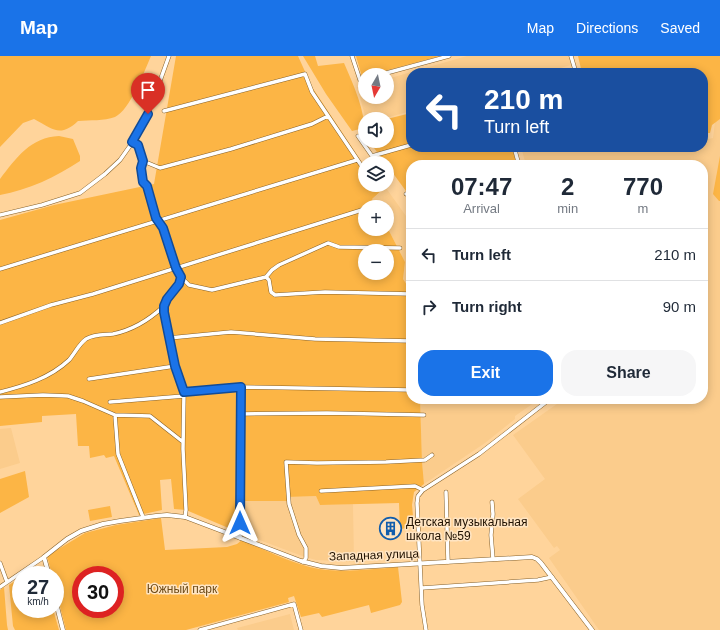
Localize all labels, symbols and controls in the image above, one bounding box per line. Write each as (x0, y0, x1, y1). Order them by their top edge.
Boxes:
text: Map (20, 17, 58, 38)
text: Map (527, 20, 554, 36)
text: Directions (576, 20, 638, 36)
text: Saved (660, 20, 700, 36)
north arrow (358, 68, 394, 104)
map controls (358, 68, 394, 280)
pin (131, 73, 165, 114)
icon: arrive (137, 79, 159, 101)
icon: left (418, 84, 470, 136)
text: 210 m (484, 84, 563, 115)
button: sound (358, 112, 394, 148)
text: Turn left (484, 117, 549, 137)
button: layers (358, 156, 394, 192)
text: 07:47 (451, 173, 512, 200)
text: 2 (561, 173, 574, 200)
text: 770 (623, 173, 663, 200)
button: + (358, 200, 394, 236)
text: Arrival (463, 201, 500, 216)
text: min (557, 201, 578, 216)
text: m (638, 201, 648, 216)
button: − (358, 244, 394, 280)
icon: left (418, 244, 440, 266)
text: Turn left (452, 246, 511, 263)
text: 210 m (654, 246, 696, 263)
icon: right (418, 296, 440, 318)
text: Turn right (452, 298, 522, 315)
text: 90 m (663, 298, 696, 315)
button: Exit (418, 350, 553, 396)
button: Share (561, 350, 696, 396)
position arrow (219, 502, 261, 544)
place label: Детская музыкальная школа №59 (406, 515, 528, 543)
building icon: Детская музыкальная школа №59 (377, 516, 403, 542)
street label: Западная улица (329, 546, 420, 564)
speed limit sign: 30 (72, 566, 124, 618)
text: 27 (27, 576, 49, 598)
park label: Южный парк (147, 582, 218, 596)
text: km/h (27, 596, 49, 607)

